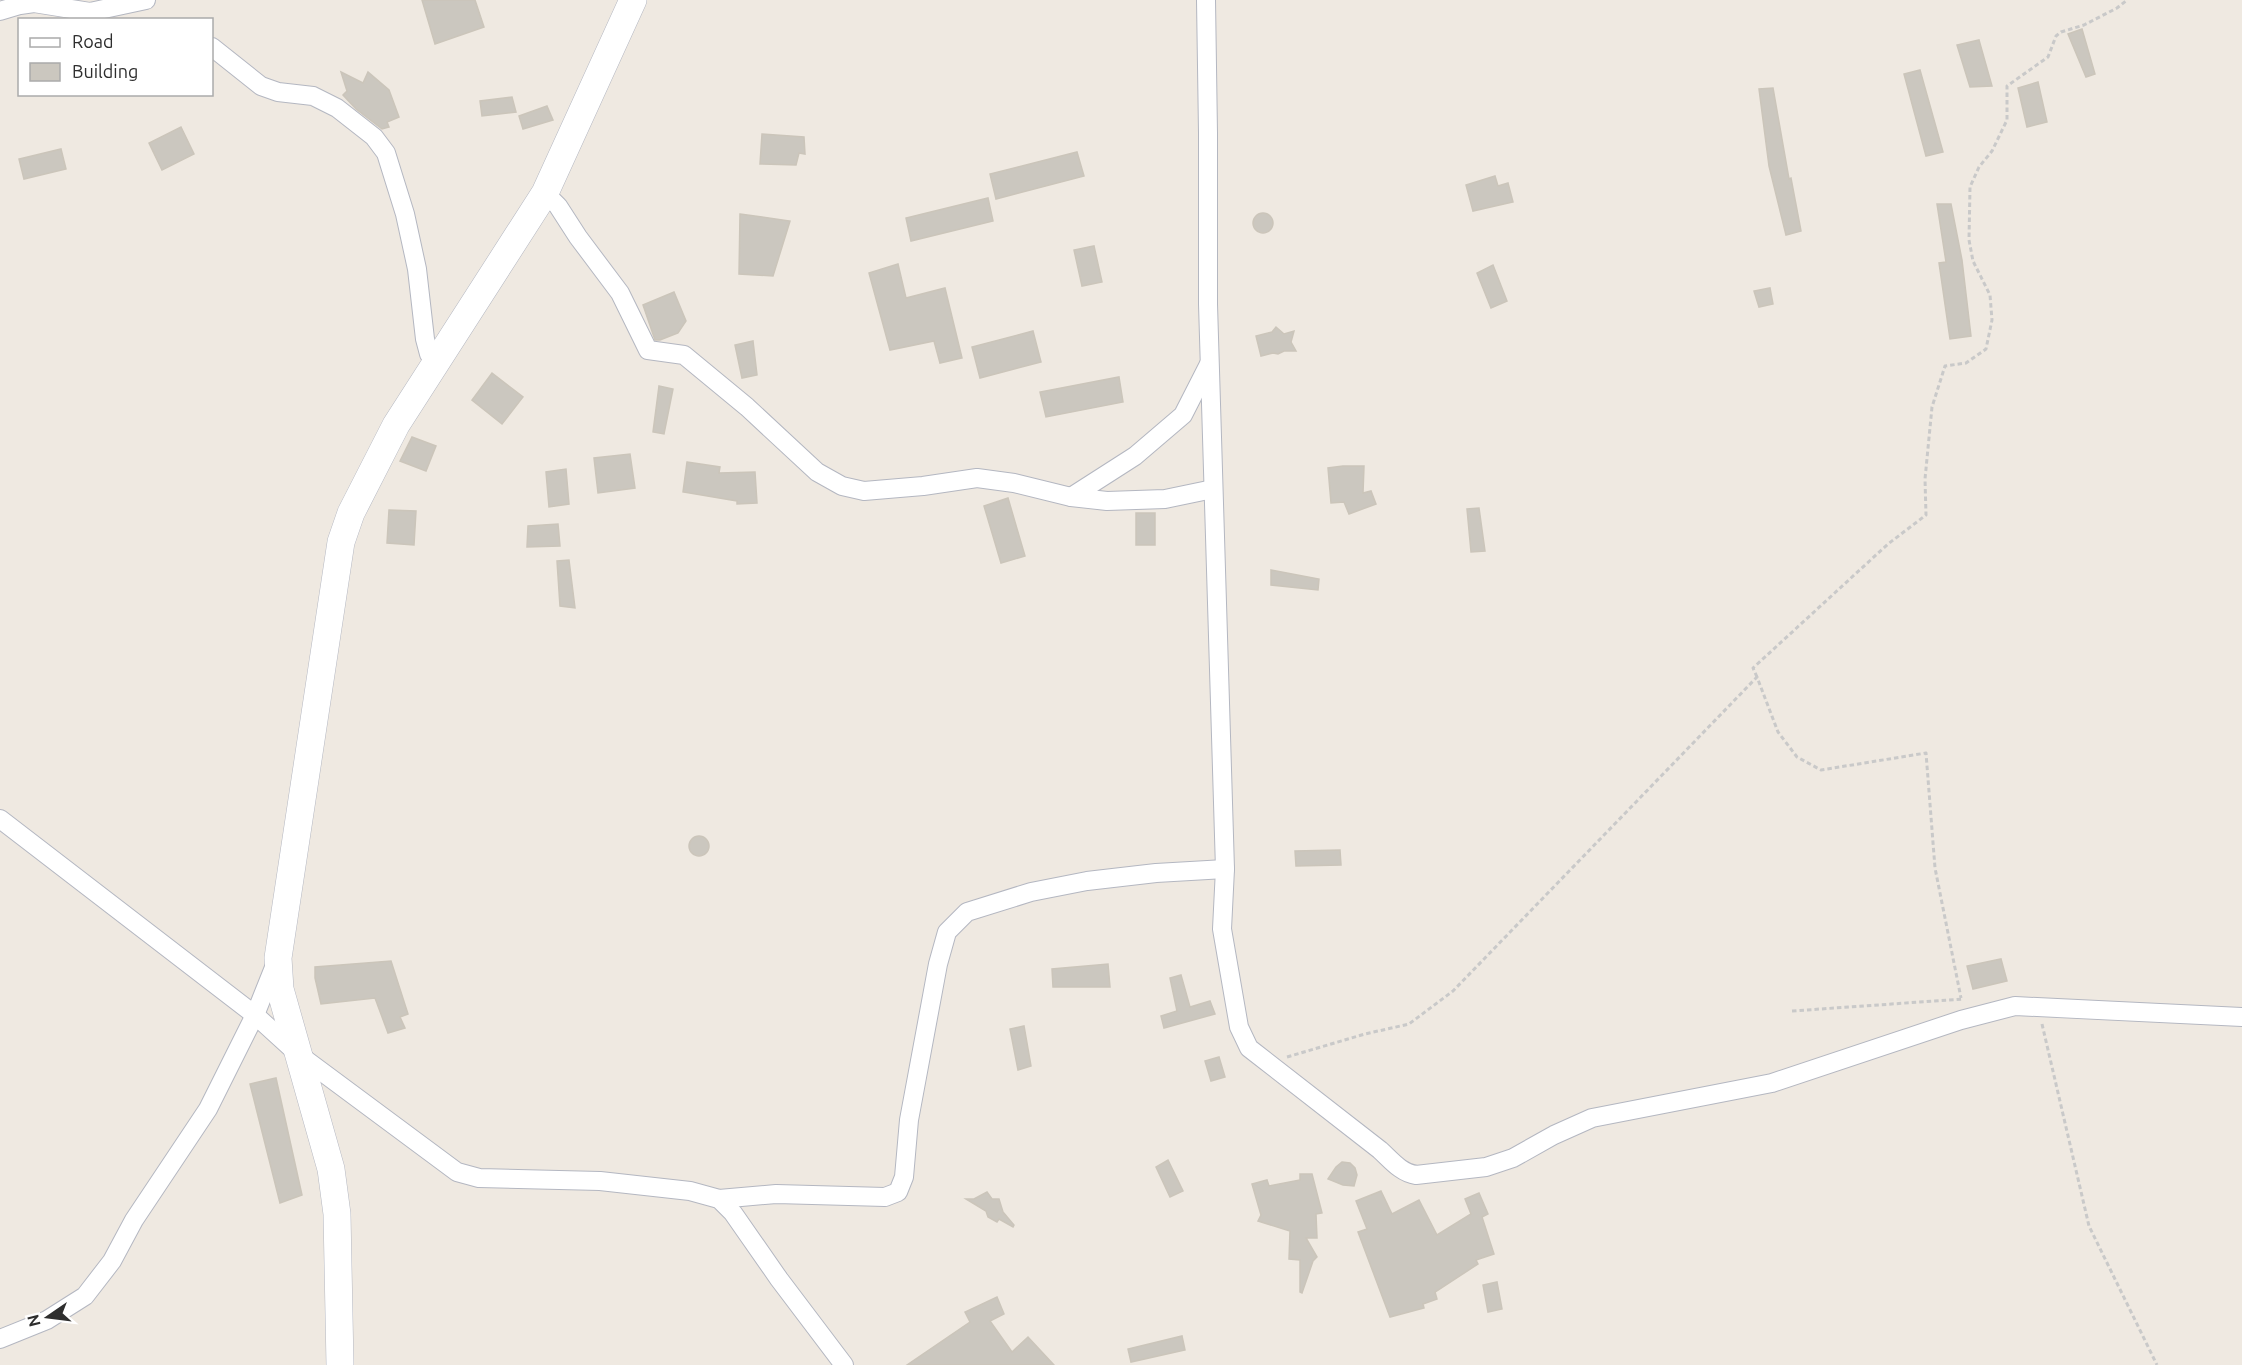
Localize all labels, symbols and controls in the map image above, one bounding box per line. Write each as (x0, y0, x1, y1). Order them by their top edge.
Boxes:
legend (18, 18, 213, 96)
text: Road (72, 31, 114, 51)
text: Building (72, 61, 138, 81)
north arrow (18, 1287, 78, 1347)
text: N (23, 1313, 44, 1329)

